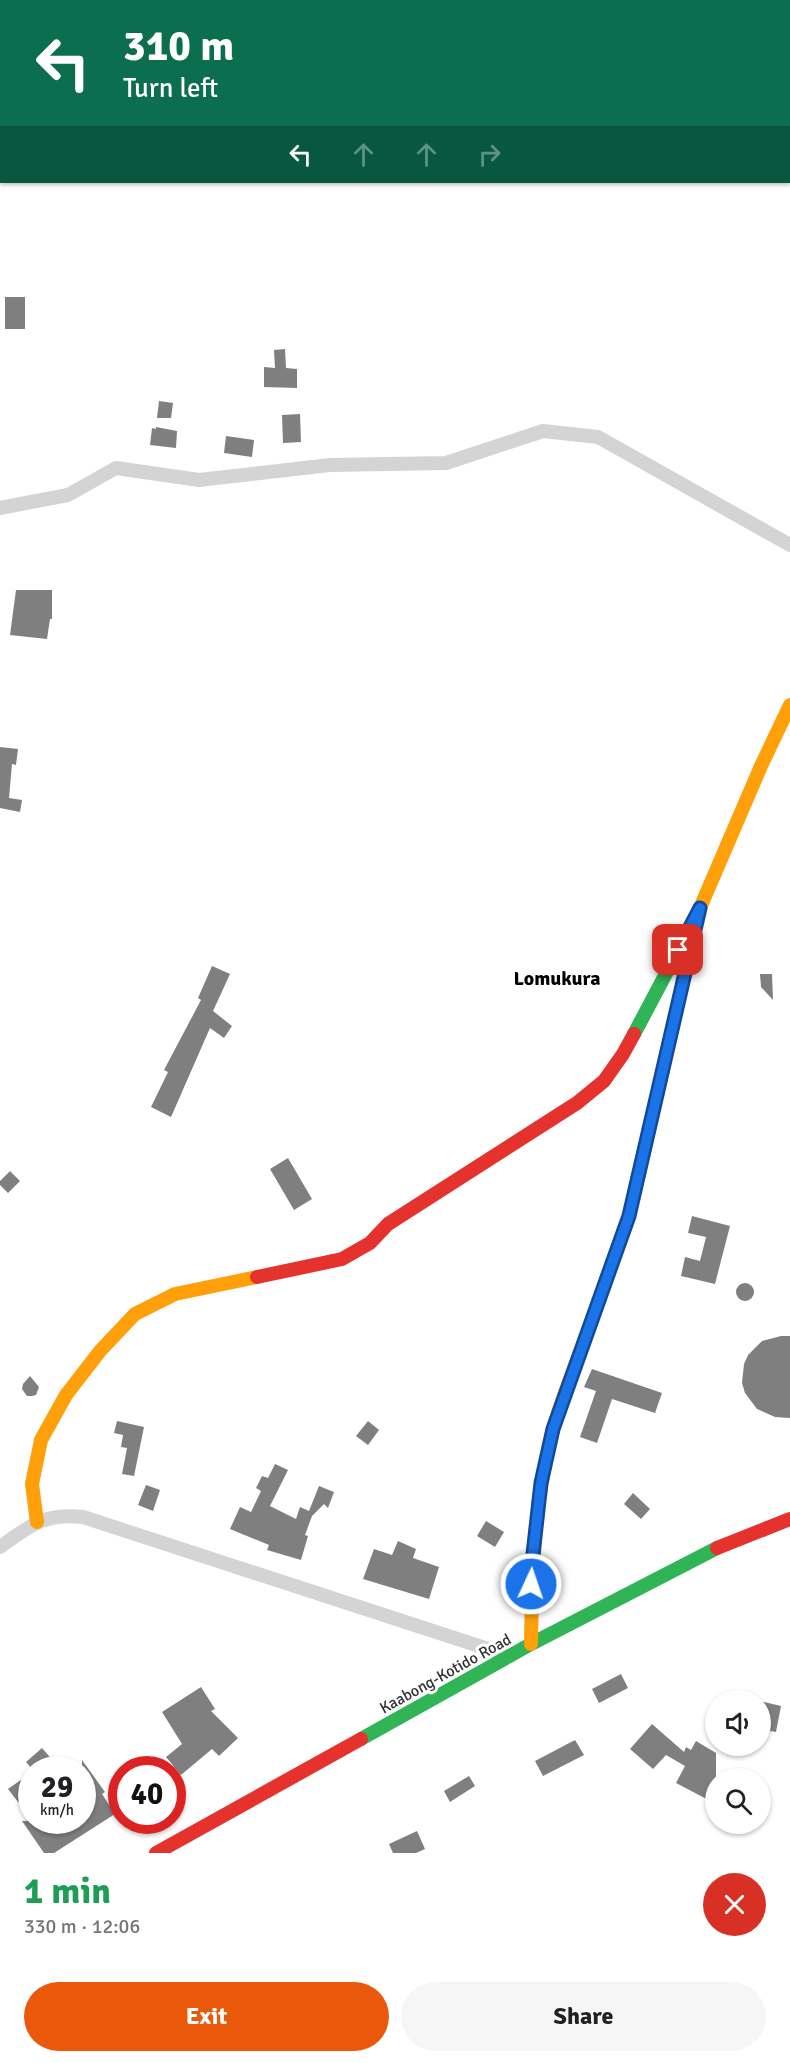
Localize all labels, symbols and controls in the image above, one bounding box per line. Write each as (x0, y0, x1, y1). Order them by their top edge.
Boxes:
text: 310 m (123, 21, 234, 72)
icon: left (24, 24, 102, 102)
text: Turn left (123, 72, 218, 105)
icon: left (284, 138, 317, 171)
icon: ahead (347, 138, 380, 171)
icon: ahead (410, 138, 443, 171)
icon: right (473, 138, 506, 171)
pin (652, 924, 703, 975)
icon: arrive (661, 933, 694, 966)
district label: Lomukura (513, 966, 601, 991)
position arrow (499, 1552, 563, 1616)
street label: Kaabong-Kotido Road (376, 1629, 515, 1718)
map controls (705, 1690, 771, 1834)
button: sound (705, 1690, 771, 1756)
speed limit sign: 40 (108, 1756, 186, 1834)
button: search (705, 1768, 771, 1834)
text: 29 (41, 1769, 73, 1806)
text: km/h (40, 1801, 74, 1819)
text: 1 min (24, 1869, 111, 1914)
button: close (703, 1873, 766, 1936)
text: 330 m · 12:06 (24, 1914, 140, 1939)
button: Exit (24, 1982, 389, 2051)
button: Share (401, 1982, 766, 2051)

